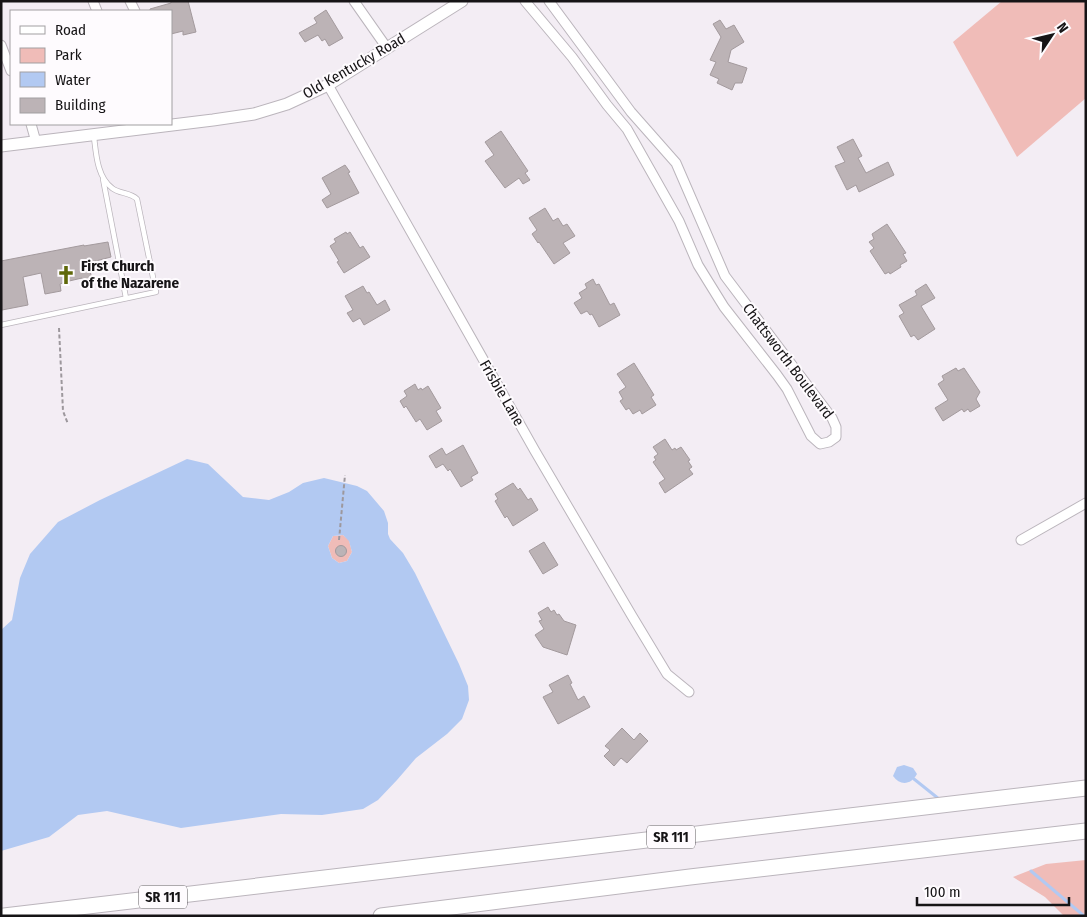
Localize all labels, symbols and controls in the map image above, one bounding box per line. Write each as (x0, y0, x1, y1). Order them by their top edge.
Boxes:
legend (10, 10, 172, 125)
north arrow (1027, 10, 1077, 60)
text: N (1053, 20, 1072, 36)
text: Road (55, 21, 86, 39)
street label: Old Kentucky Road (300, 29, 408, 103)
text: Park (55, 46, 82, 64)
text: Water (55, 71, 91, 89)
text: Building (55, 96, 106, 114)
place label: First Church of the Nazarene (81, 257, 179, 292)
church icon: First Church of the Nazarene (55, 264, 77, 286)
street label: Chattsworth Boulevard (739, 300, 837, 422)
street label: Frisbie Lane (476, 357, 528, 429)
road number: SR 111 (647, 826, 695, 849)
scale bar (917, 874, 1070, 906)
text: 100 m (924, 883, 961, 901)
road number: SR 111 (139, 886, 187, 909)

